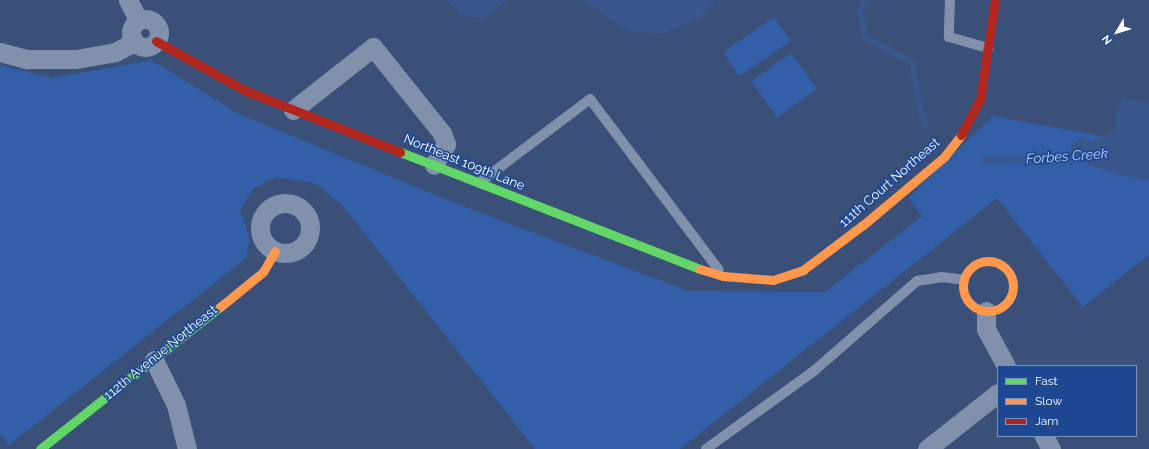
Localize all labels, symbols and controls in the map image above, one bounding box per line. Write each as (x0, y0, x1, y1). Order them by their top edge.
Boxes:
north arrow (1097, 12, 1137, 52)
text: N (1099, 32, 1115, 47)
street label: Northeast 109th Lane (401, 132, 527, 194)
street label: 111th Court Northeast (837, 135, 943, 231)
water label: Forbes Creek (1025, 145, 1109, 167)
street label: 112th Avenue Northeast (101, 302, 221, 404)
legend (997, 365, 1137, 437)
text: Fast (1035, 374, 1058, 388)
text: Slow (1035, 394, 1062, 408)
text: Jam (1035, 414, 1058, 428)

